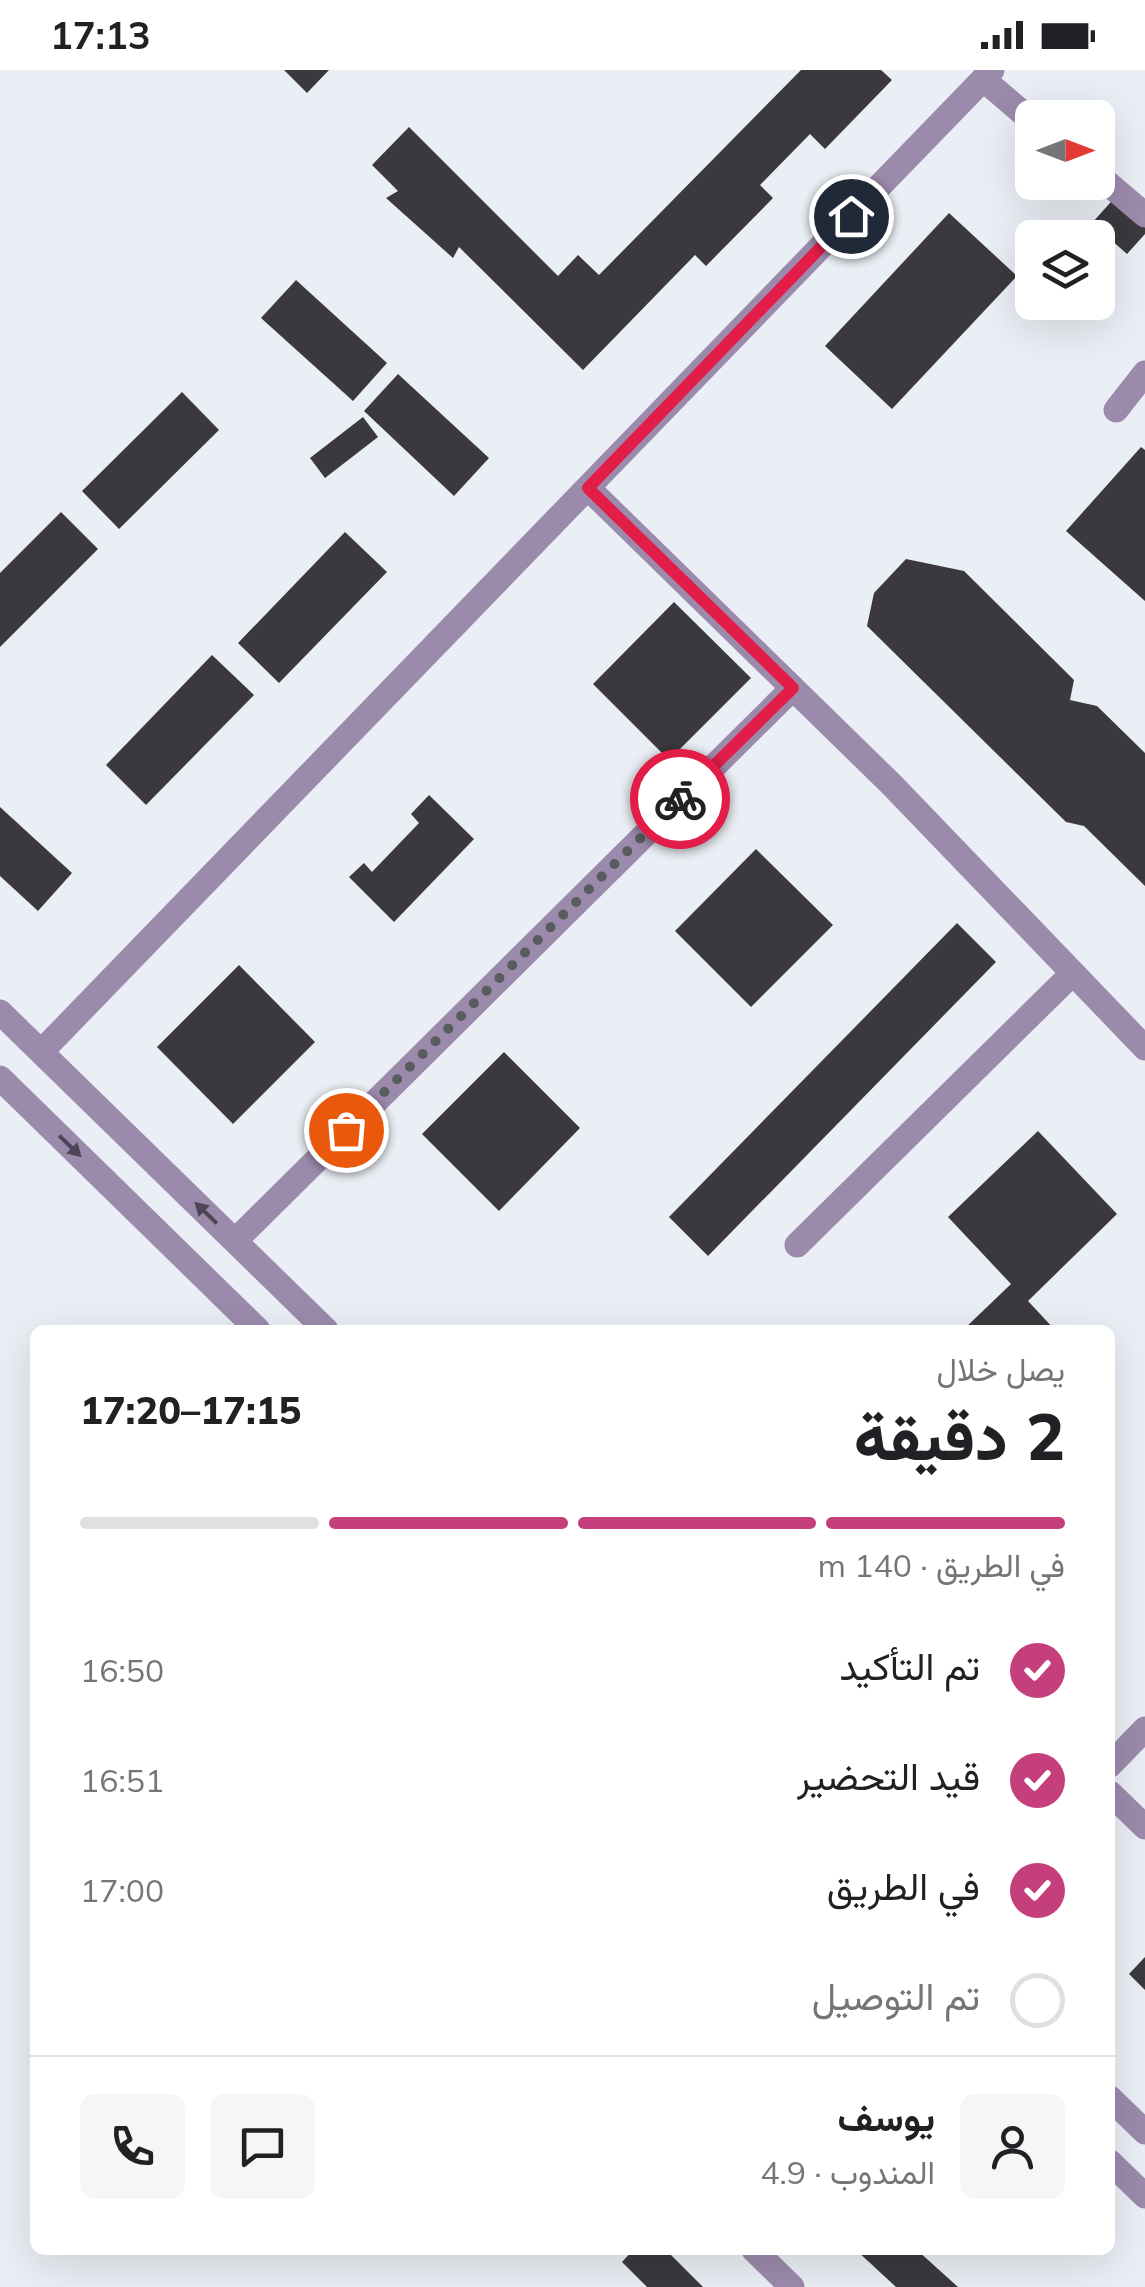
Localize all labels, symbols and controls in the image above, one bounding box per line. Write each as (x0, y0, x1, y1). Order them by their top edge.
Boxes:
text: 17:13 (50, 11, 151, 59)
north arrow (1015, 100, 1115, 200)
map controls (1015, 100, 1115, 320)
pin (809, 174, 894, 259)
icon: home (824, 189, 879, 244)
button: layers (1015, 220, 1115, 320)
courier (630, 749, 730, 849)
icon: bike (653, 772, 708, 827)
pin (304, 1088, 389, 1173)
icon: bag (319, 1103, 374, 1158)
one-way arrow (57, 1134, 81, 1157)
one-way arrow (194, 1202, 218, 1225)
text: يصل خلال (937, 1349, 1065, 1389)
text: 17:15–17:20 (80, 1386, 301, 1434)
text: 2 دقيقة (854, 1395, 1065, 1476)
text: في الطريق · 140 m (818, 1545, 1065, 1585)
text: تم التأكيد (839, 1642, 980, 1690)
icon: check (1010, 1643, 1065, 1698)
text: 16:50 (80, 1650, 164, 1690)
text: قيد التحضير (797, 1752, 980, 1800)
icon: check (1010, 1753, 1065, 1808)
text: 16:51 (80, 1760, 164, 1800)
text: في الطريق (827, 1862, 980, 1910)
icon: check (1010, 1863, 1065, 1918)
text: 17:00 (80, 1870, 164, 1910)
text: تم التوصيل (812, 1972, 980, 2020)
text: يوسف (838, 2093, 935, 2141)
button: phone (80, 2094, 185, 2199)
button: chat (210, 2094, 315, 2199)
button: person (960, 2094, 1065, 2199)
text: المندوب · 4.9 (760, 2152, 935, 2192)

